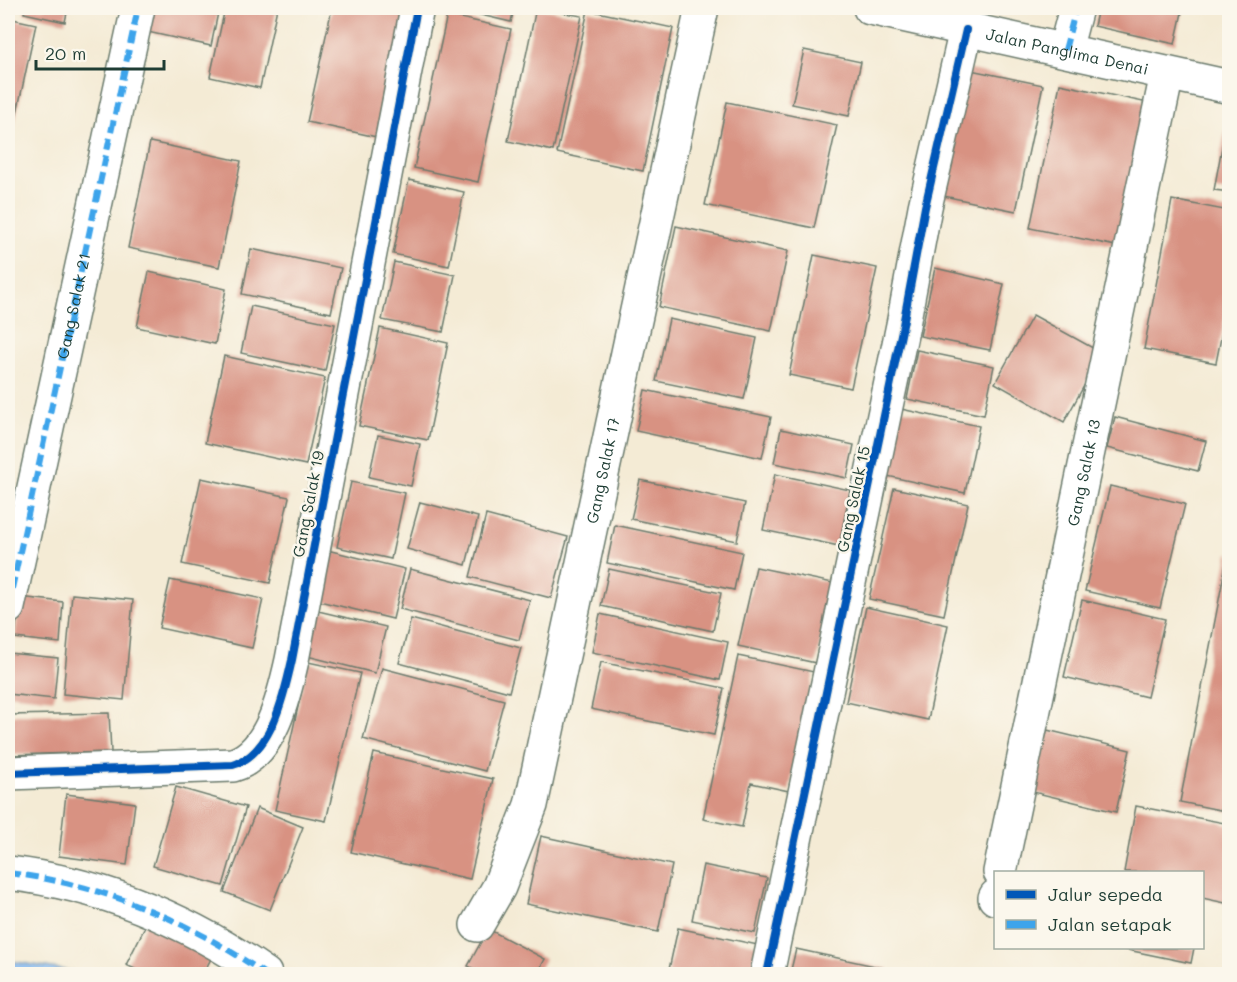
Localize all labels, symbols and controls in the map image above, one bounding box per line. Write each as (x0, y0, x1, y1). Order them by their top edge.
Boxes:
street label: Jalan Panglima Denai (984, 23, 1151, 79)
scale bar (36, 33, 164, 71)
text: 20 m (45, 41, 86, 65)
street label: Gang Salak 21 (51, 251, 95, 361)
street label: Gang Salak 17 (581, 415, 624, 525)
street label: Gang Salak 13 (1062, 417, 1104, 528)
street label: Gang Salak 15 (831, 444, 874, 554)
street label: Gang Salak 19 (287, 449, 328, 559)
legend (994, 871, 1204, 949)
text: Jalur sepeda (1048, 882, 1163, 906)
text: Jalan setapak (1048, 912, 1171, 936)

